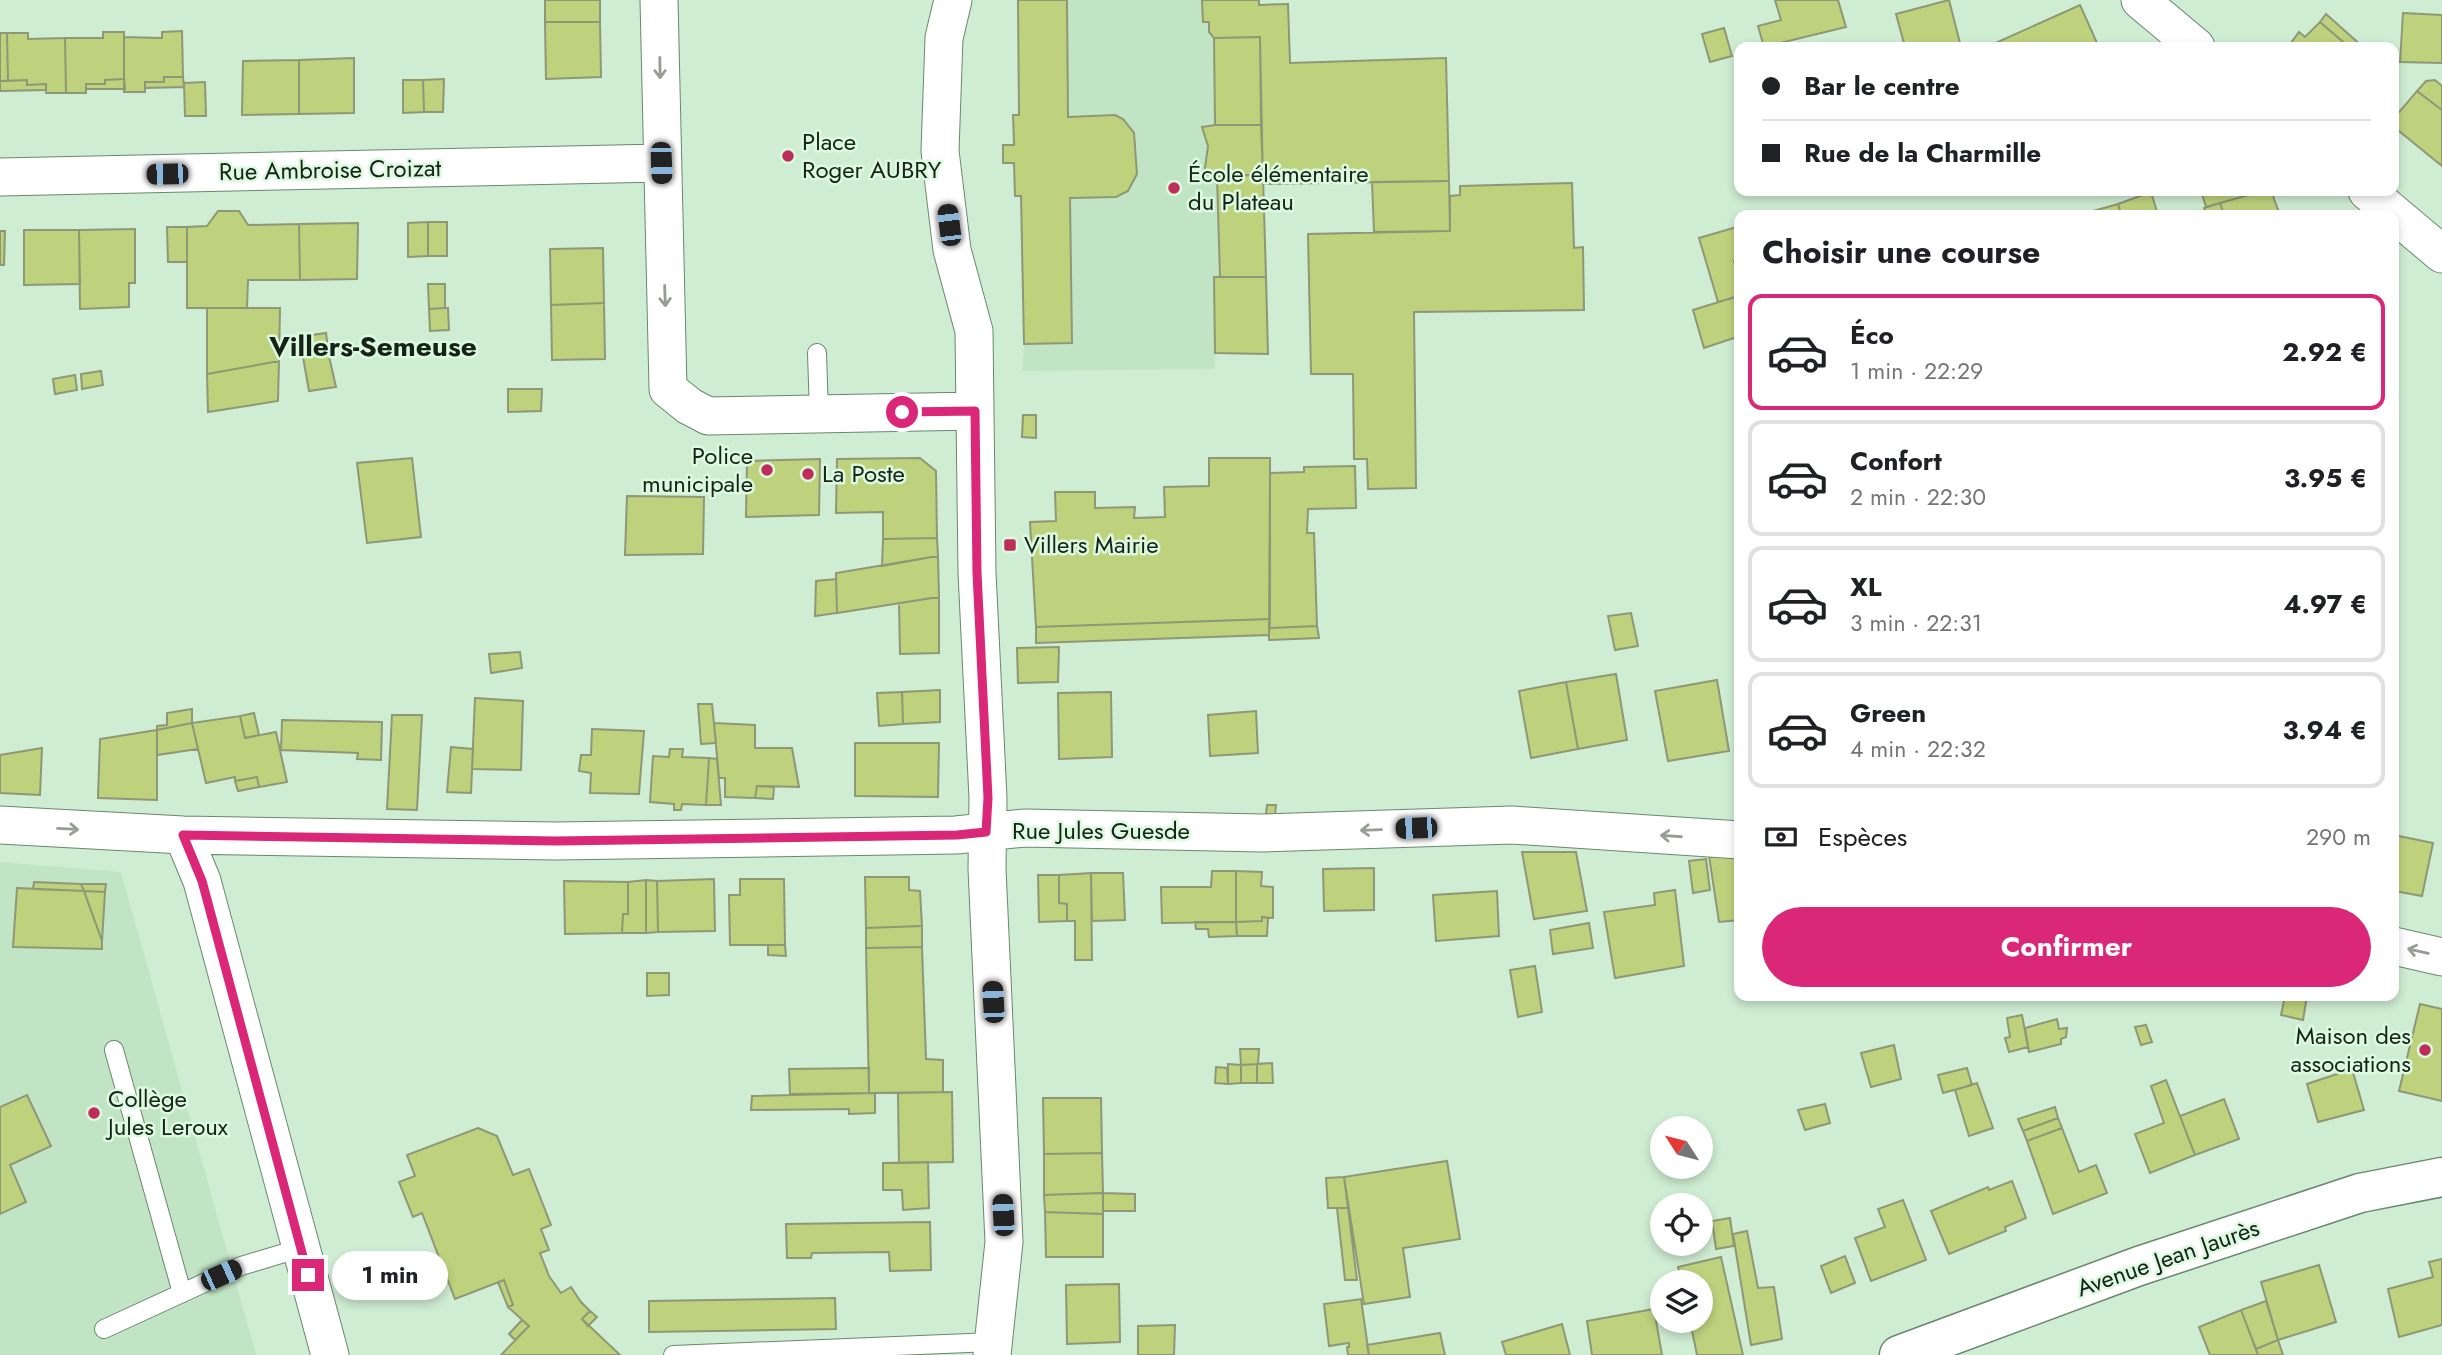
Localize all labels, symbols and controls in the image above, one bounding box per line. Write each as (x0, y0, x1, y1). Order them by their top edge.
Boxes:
one-way arrow (653, 56, 667, 79)
text: Bar le centre (1804, 67, 1960, 105)
place label: Place Roger AUBRY (802, 124, 942, 187)
text: Rue de la Charmille (1804, 134, 2041, 172)
car (650, 142, 673, 184)
marker: Place Roger AUBRY (780, 148, 796, 164)
street label: Rue Ambroise Croizat (219, 150, 442, 189)
place label: École élémentaire du Plateau (1188, 156, 1369, 219)
car (146, 163, 189, 185)
marker: École élémentaire du Plateau (1166, 180, 1182, 196)
car (937, 203, 962, 247)
text: Choisir une course (1762, 229, 2040, 275)
one-way arrow (659, 284, 672, 307)
text: Éco (1850, 316, 1894, 354)
icon: car (1766, 321, 1829, 384)
district label: Villers-Semeuse (268, 326, 477, 367)
text: 2.92 € (2282, 333, 2367, 371)
text: 1 min · 22:29 (1850, 354, 1983, 388)
route start (886, 396, 918, 428)
place label: Police municipale (642, 438, 753, 501)
text: Confort (1850, 442, 1942, 480)
icon: car (1766, 447, 1829, 510)
place label: La Poste (822, 456, 905, 491)
text: 3.95 € (2284, 459, 2367, 497)
marker: Police municipale (759, 462, 775, 478)
marker: La Poste (800, 466, 816, 482)
text: 2 min · 22:30 (1850, 480, 1986, 514)
place label: Villers Mairie (1024, 527, 1159, 562)
marker: Villers Mairie (1002, 537, 1018, 553)
text: XL (1850, 568, 1882, 606)
icon: car (1766, 573, 1829, 636)
text: 4.97 € (2283, 585, 2367, 623)
text: 3 min · 22:31 (1850, 606, 1982, 640)
text: Green (1850, 694, 1926, 732)
icon: car (1766, 699, 1829, 762)
text: 3.94 € (2282, 711, 2367, 749)
text: 4 min · 22:32 (1850, 732, 1986, 766)
street label: Rue Jules Guesde (1012, 813, 1190, 848)
car (1395, 817, 1438, 839)
icon: cash (1762, 818, 1800, 856)
text: Espèces (1818, 818, 1907, 856)
text: 290 m (2306, 820, 2371, 854)
one-way arrow (56, 823, 79, 836)
one-way arrow (1360, 823, 1383, 836)
one-way arrow (1660, 829, 1683, 842)
button: Confirmer (1762, 907, 2371, 987)
one-way arrow (2407, 944, 2430, 958)
car (982, 980, 1005, 1024)
place label: Maison des associations (2290, 1018, 2411, 1081)
marker: Maison des associations (2417, 1042, 2433, 1058)
place label: Collège Jules Leroux (105, 1081, 229, 1144)
marker: Collège Jules Leroux (86, 1105, 102, 1121)
north arrow (1650, 1116, 1713, 1180)
map controls (1650, 1116, 1713, 1333)
car (992, 1193, 1015, 1237)
button: locate (1650, 1193, 1713, 1256)
street label: Avenue Jean Jaurès (2072, 1210, 2264, 1305)
callout: 1 min (332, 1250, 448, 1300)
car (198, 1257, 245, 1293)
text: 1 min (361, 1258, 419, 1292)
route end (292, 1259, 324, 1291)
button: layers (1650, 1270, 1713, 1333)

